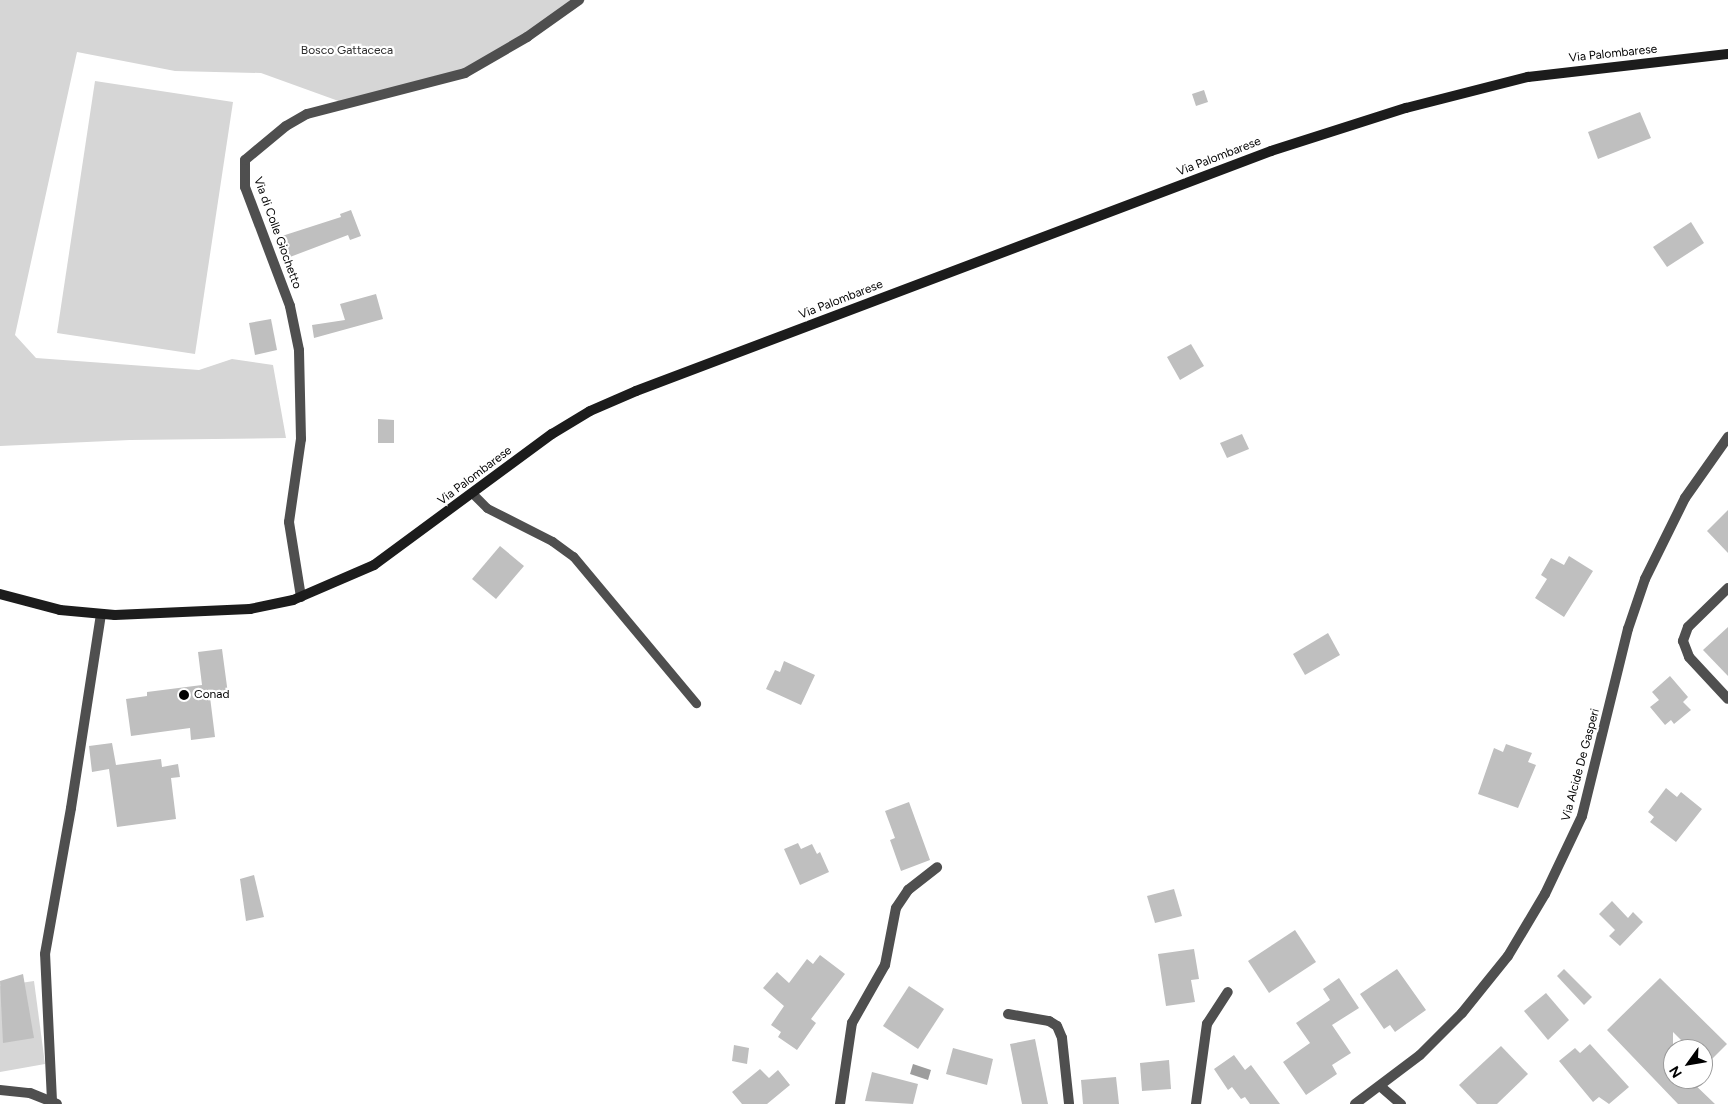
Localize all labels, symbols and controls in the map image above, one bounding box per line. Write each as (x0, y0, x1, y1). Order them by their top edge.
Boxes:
street label: Via Palombarese (1568, 42, 1658, 66)
park label: Bosco Gattaceca (301, 44, 393, 58)
street label: Via Palombarese (1175, 134, 1263, 180)
street label: Via di Colle Giochetto (250, 175, 304, 291)
street label: Via Palombarese (797, 277, 885, 323)
street label: Via Palombarese (435, 444, 515, 508)
place label: Conad (194, 688, 229, 702)
marker: Conad (178, 689, 190, 701)
street label: Via Alcide De Gasperi (1559, 707, 1603, 823)
north arrow (1663, 1039, 1713, 1089)
text: N (1666, 1063, 1686, 1081)

